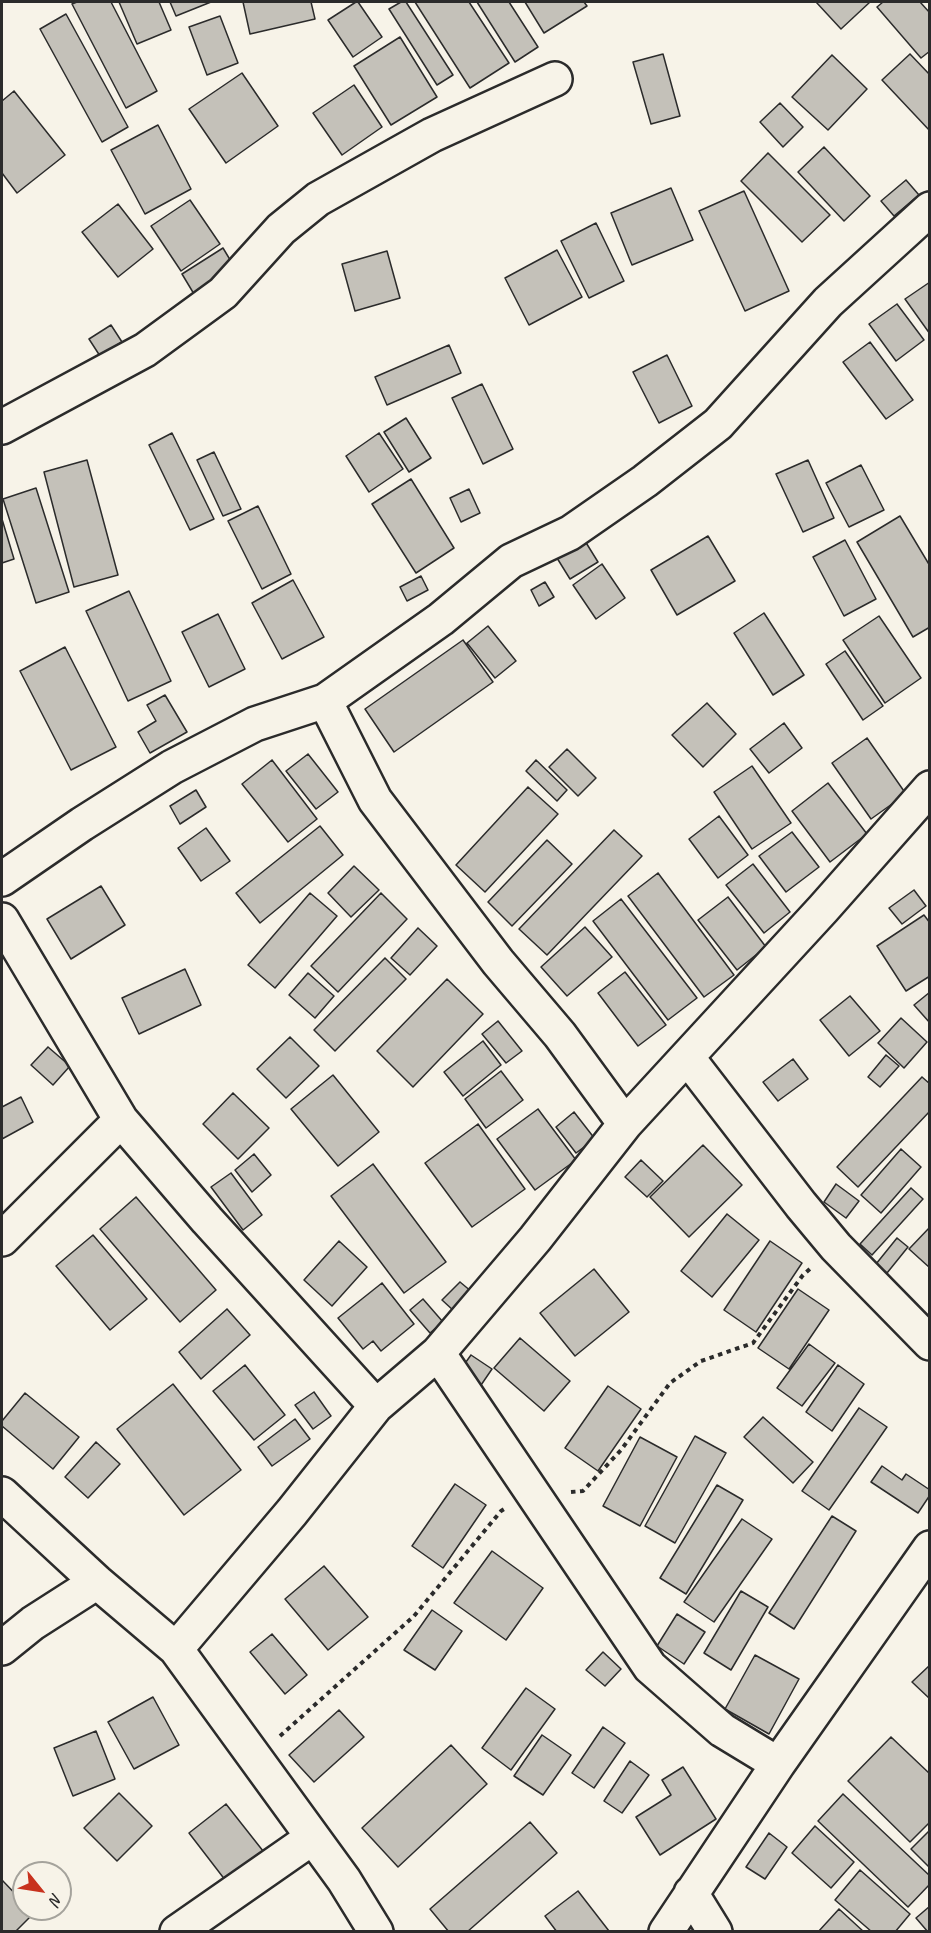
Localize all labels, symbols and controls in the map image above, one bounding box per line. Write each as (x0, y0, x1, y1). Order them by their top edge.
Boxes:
north arrow (12, 1861, 72, 1921)
text: N (45, 1890, 67, 1908)

